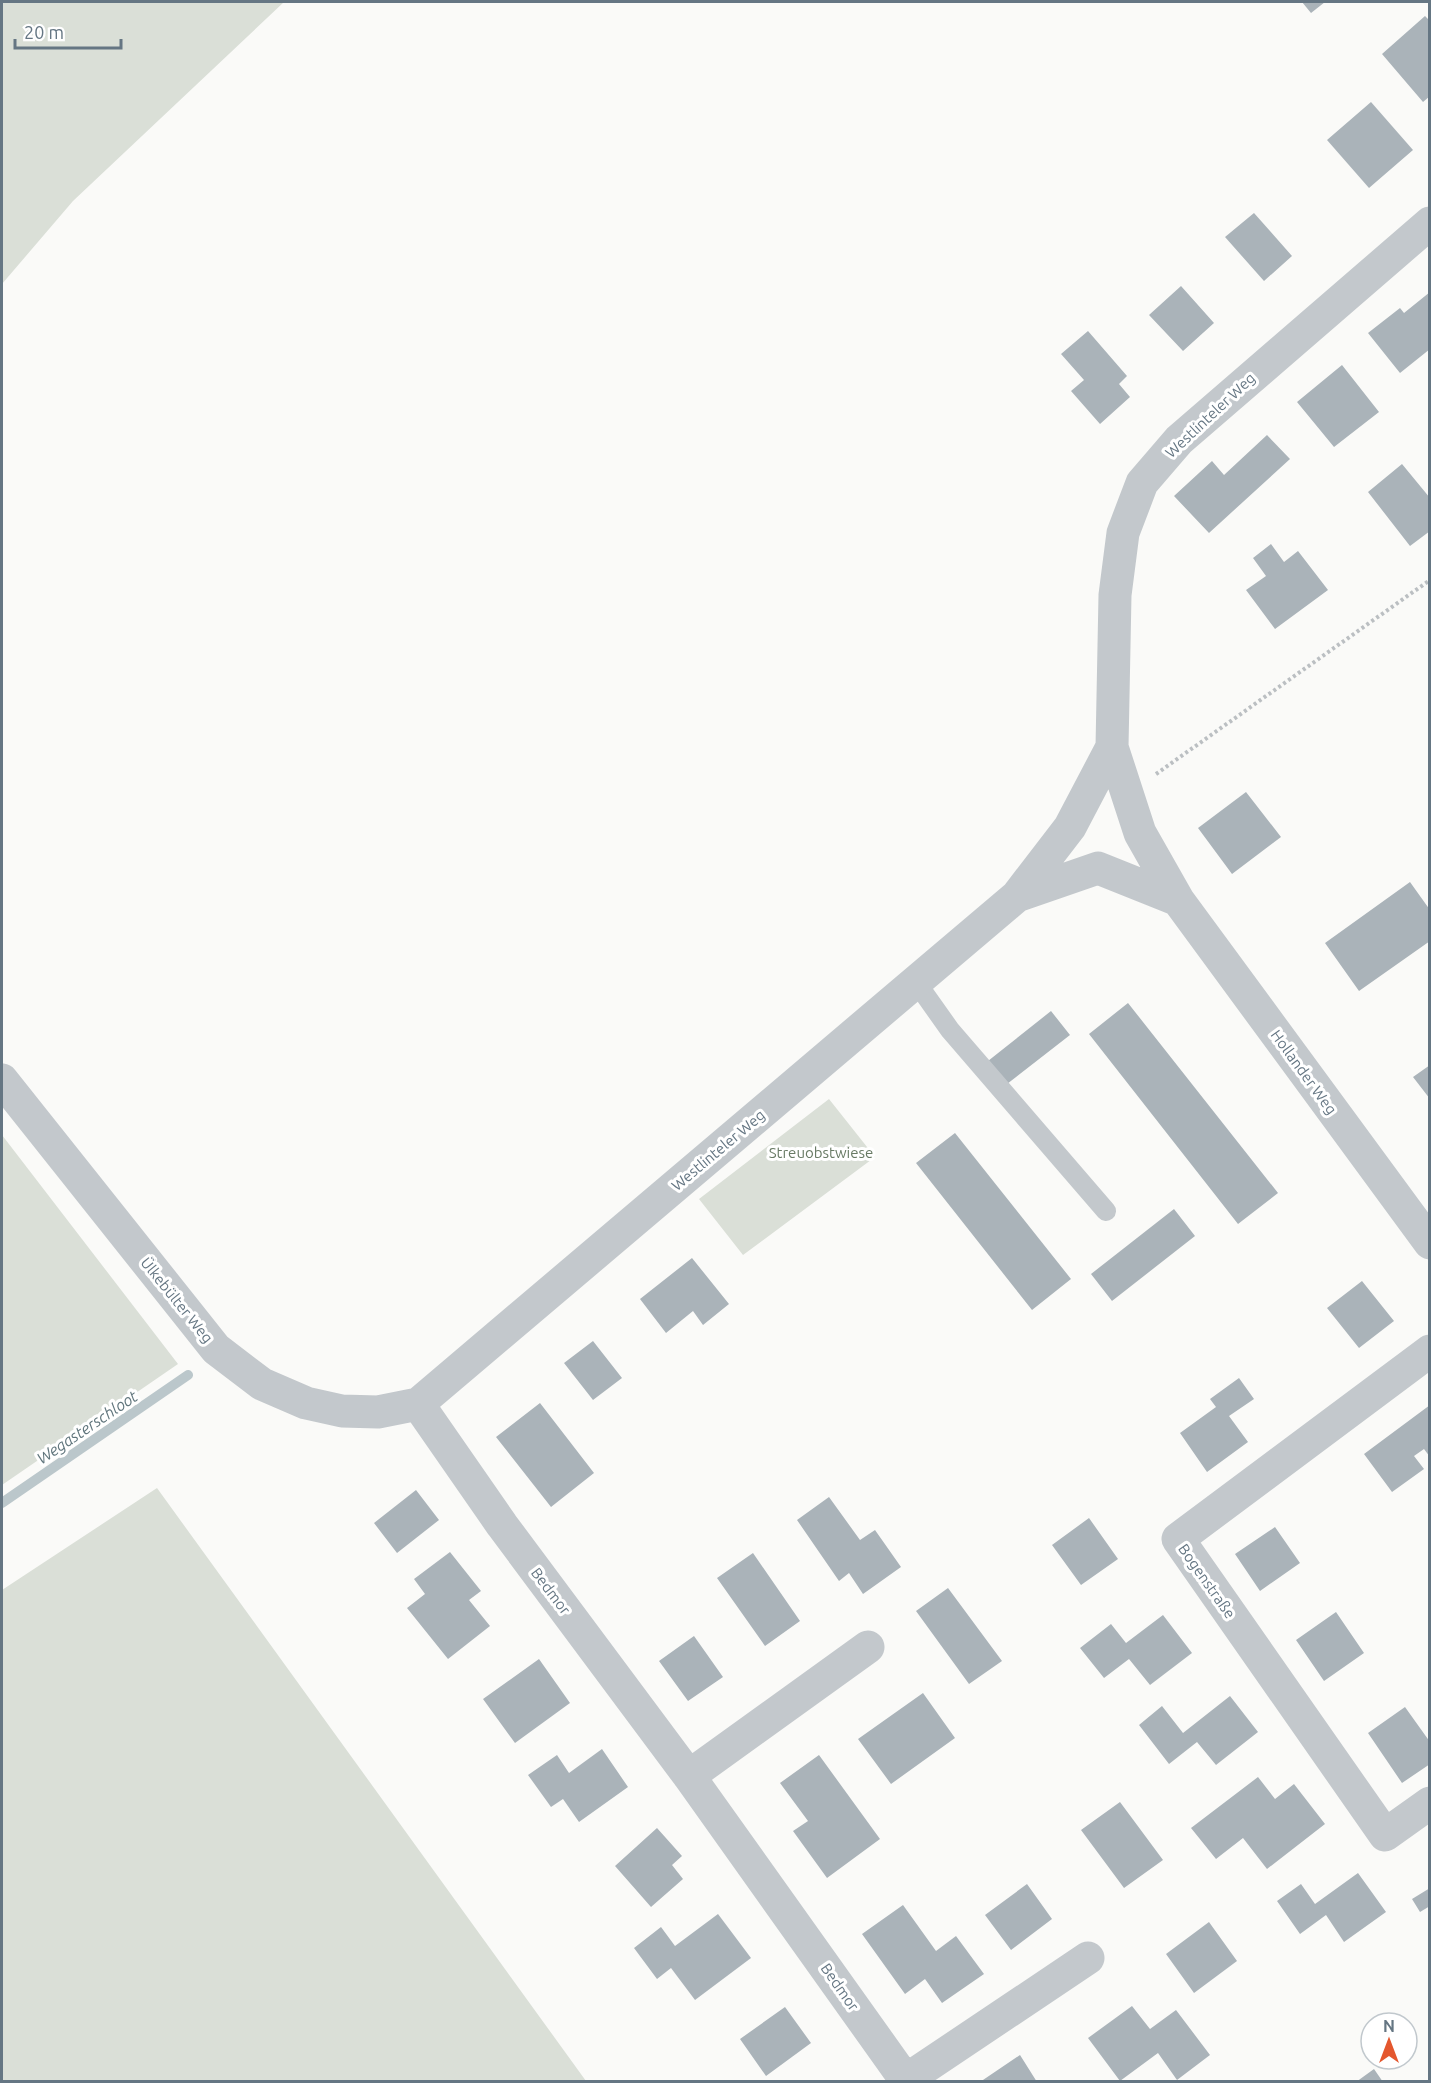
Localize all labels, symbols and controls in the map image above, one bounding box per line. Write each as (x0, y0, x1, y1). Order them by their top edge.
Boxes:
scale bar (15, 12, 122, 50)
text: 20 m (24, 22, 64, 42)
street label: Westlinteler Weg (1162, 369, 1258, 461)
street label: Hollander Weg (1268, 1026, 1340, 1118)
street label: Westlinteler Weg (668, 1106, 768, 1194)
park label: Streuobstwiese (769, 1144, 873, 1161)
street label: Ülkebülter Weg (137, 1254, 217, 1346)
water label: Wegasterschloot (33, 1386, 141, 1467)
street label: Bogenstraße (1175, 1541, 1239, 1621)
street label: Bedmor (528, 1564, 574, 1618)
street label: Bedmor (818, 1960, 863, 2014)
north arrow (1359, 2011, 1419, 2071)
text: N (1383, 2017, 1395, 2035)

